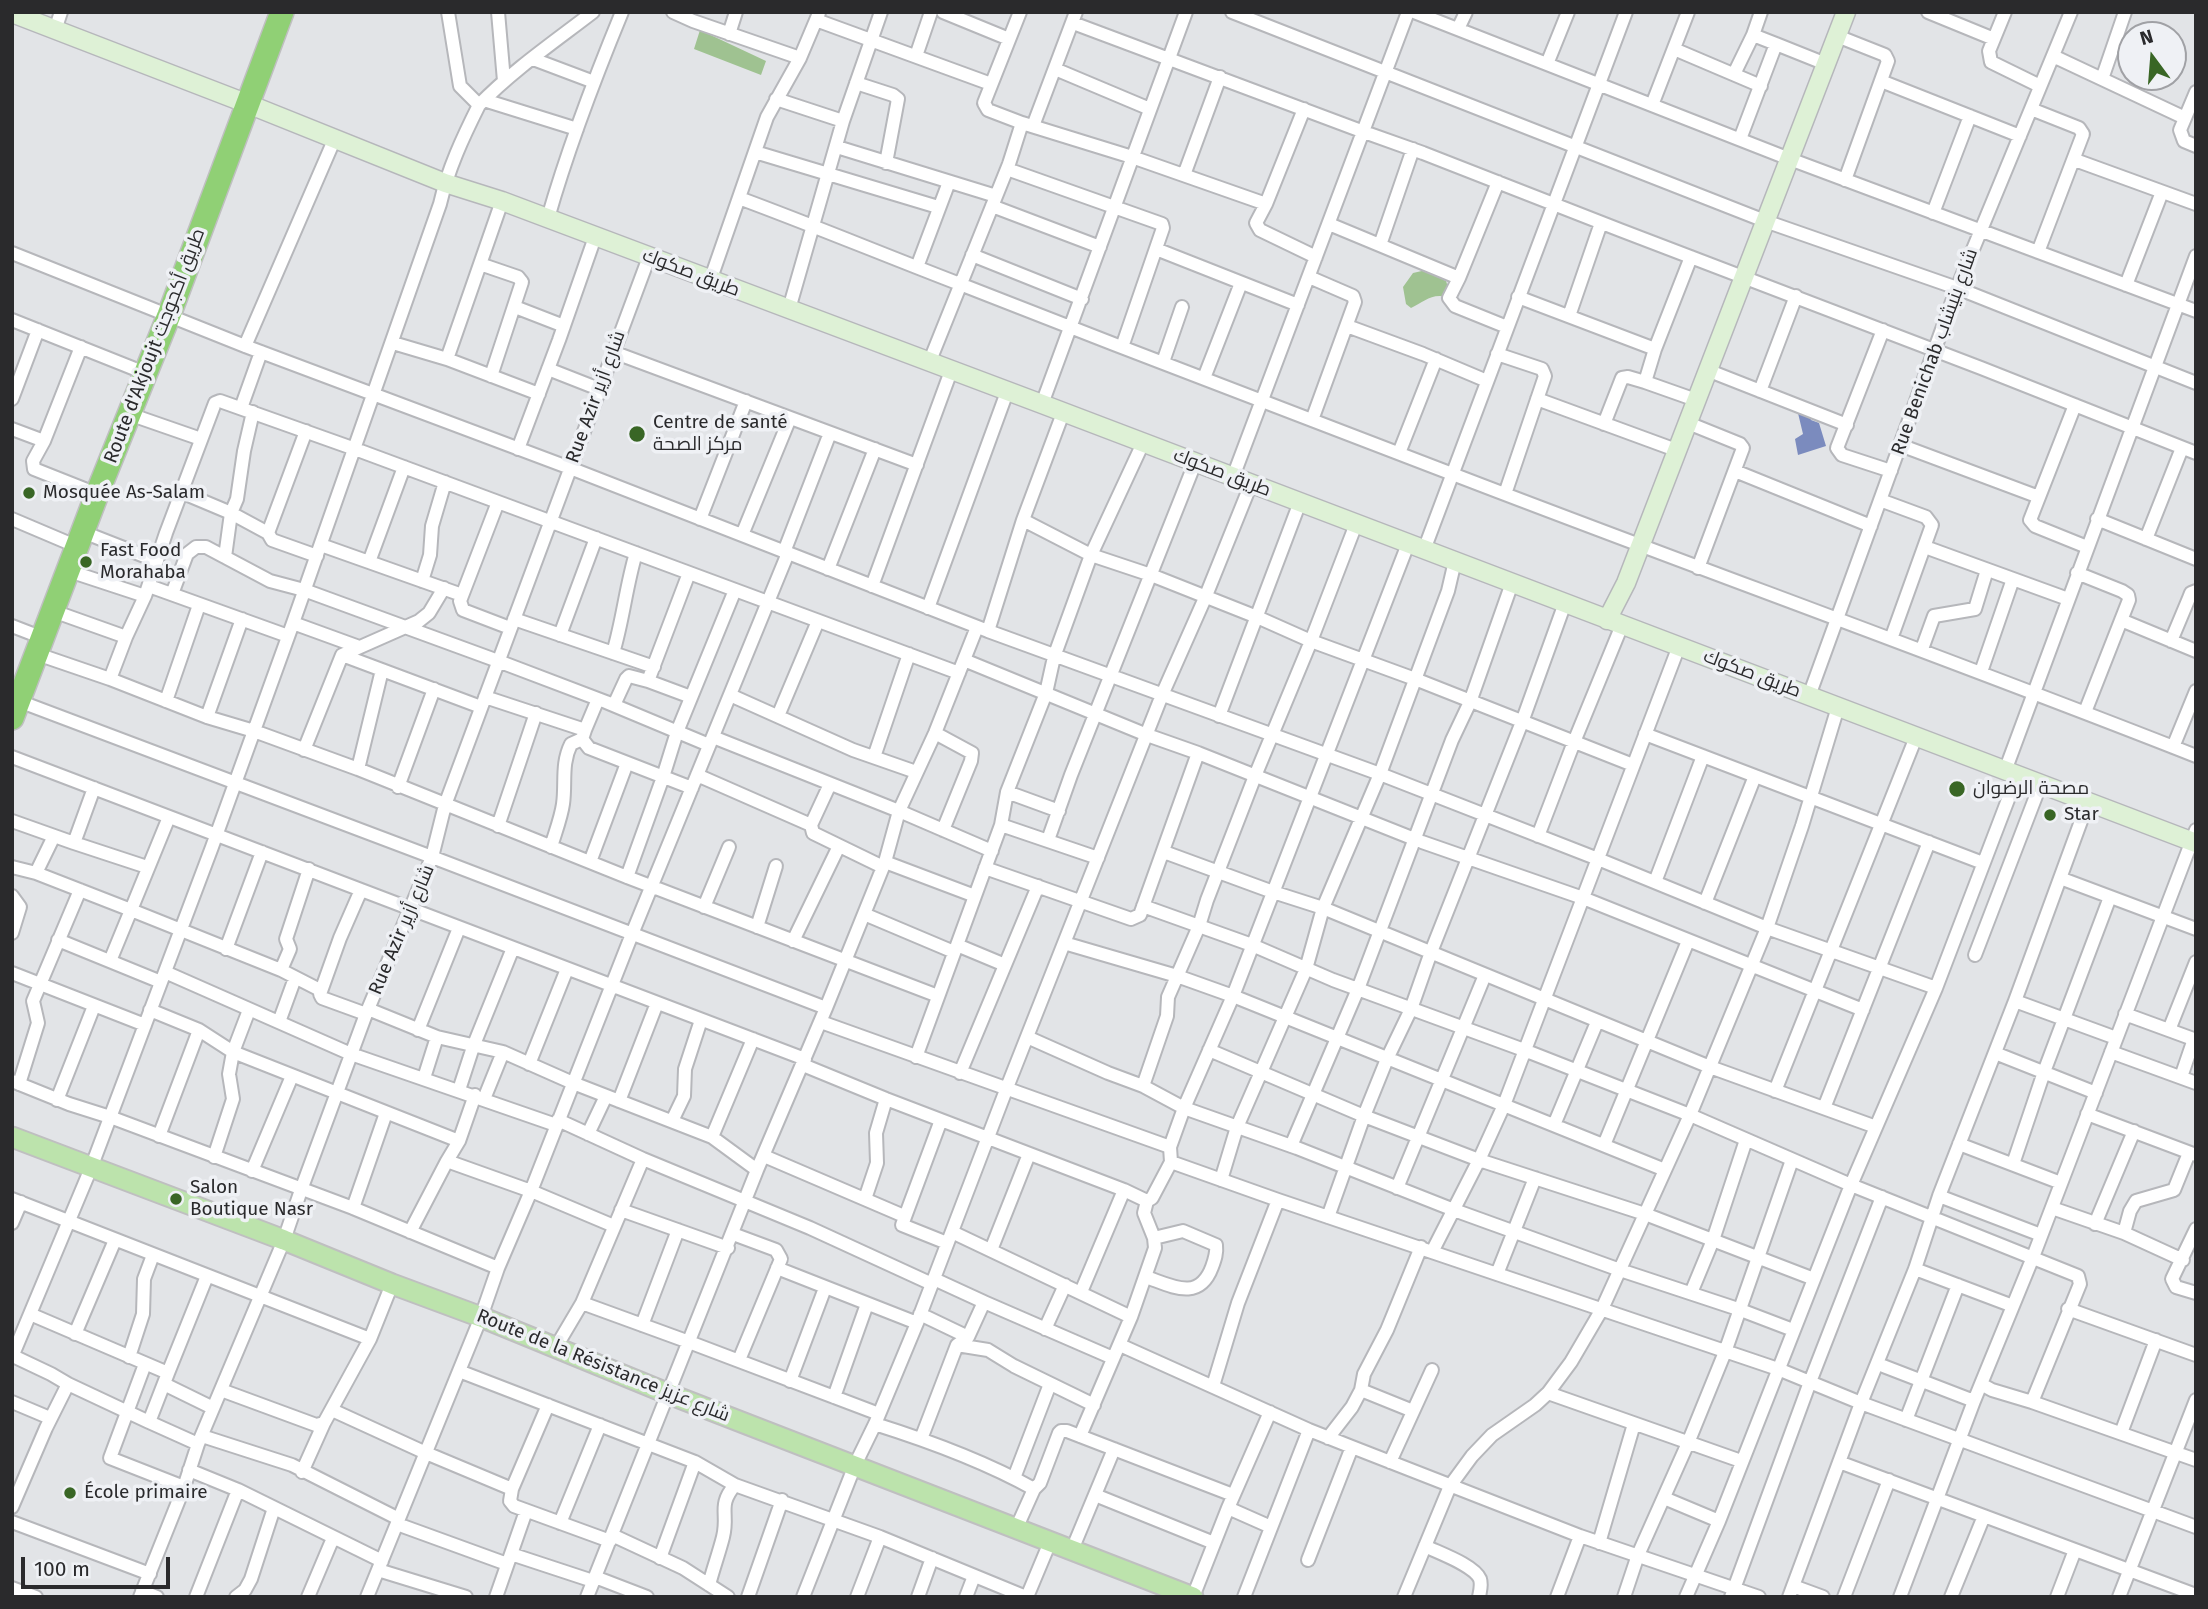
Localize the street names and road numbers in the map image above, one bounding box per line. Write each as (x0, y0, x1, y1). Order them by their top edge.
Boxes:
street label: Route d'Akjoujt طريق أكجوجت (100, 225, 210, 467)
street label: طريق صكوك (639, 244, 743, 302)
street label: Rue Benichab شارع بنيشاب (1887, 246, 1983, 458)
street label: Rue Azir شارع أزير (562, 328, 630, 466)
street label: طريق صكوك (1170, 444, 1274, 502)
street label: طريق صكوك (1700, 645, 1804, 703)
street label: Rue Azir شارع أزير (364, 862, 440, 998)
street label: Route de la Résistance شارع عزيز (473, 1305, 733, 1427)

